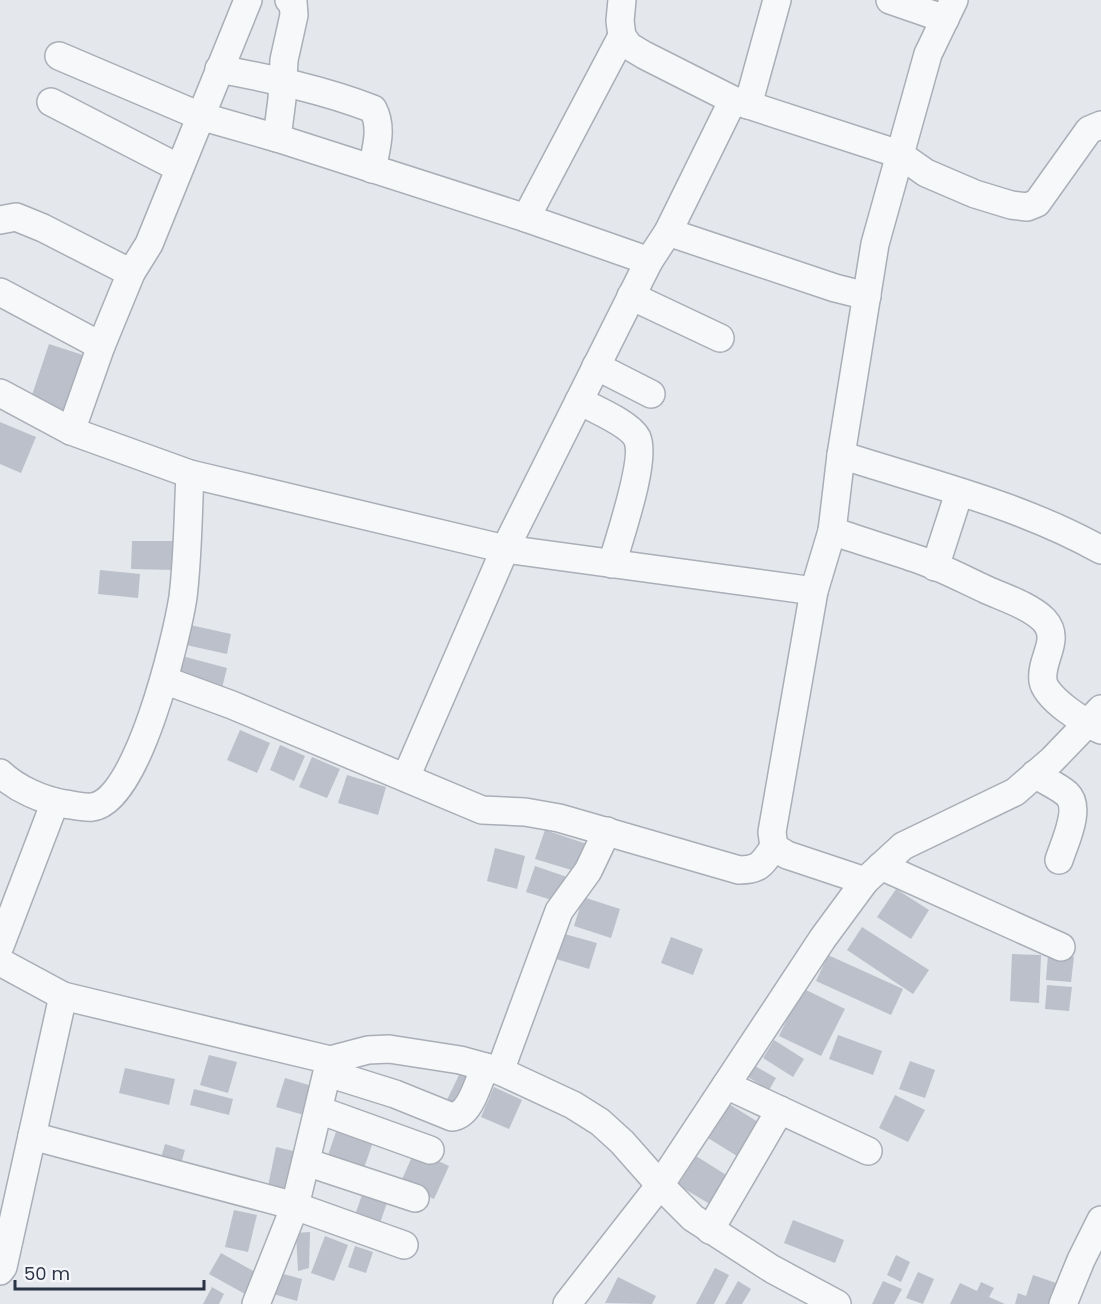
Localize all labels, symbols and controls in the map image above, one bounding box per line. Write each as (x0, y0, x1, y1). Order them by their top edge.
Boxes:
scale bar (15, 1253, 204, 1291)
text: 50 m (24, 1261, 70, 1286)

